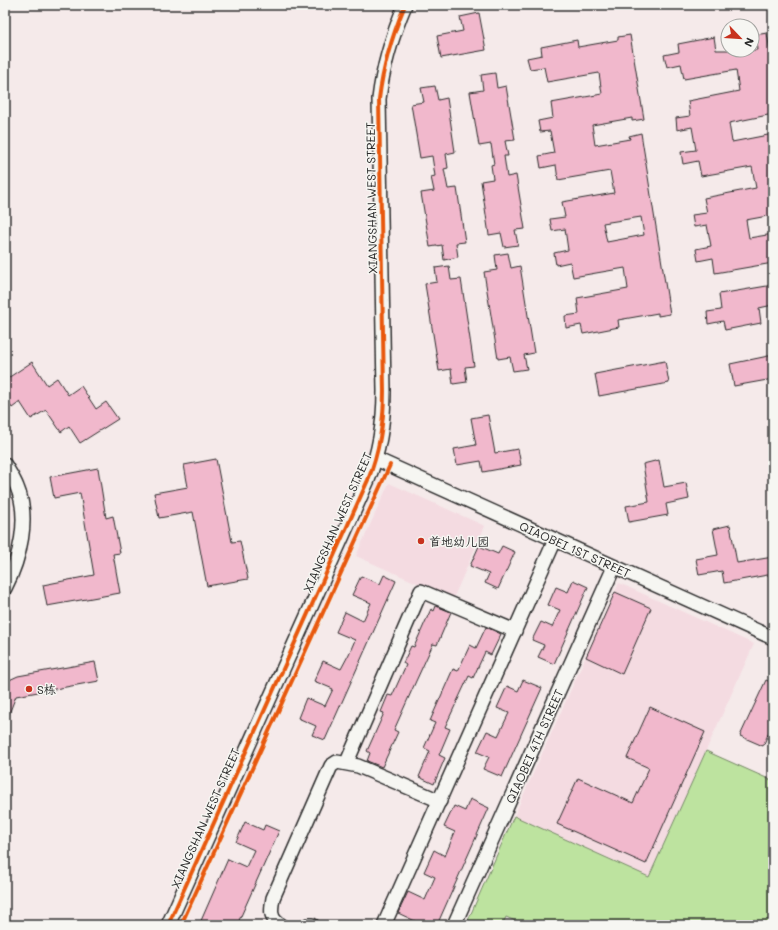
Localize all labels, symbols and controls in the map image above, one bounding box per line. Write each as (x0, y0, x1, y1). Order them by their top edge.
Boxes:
north arrow (720, 18, 760, 58)
text: N (741, 35, 758, 49)
street label: XIANGSHAN WEST STREET (362, 122, 380, 274)
street label: XIANGSHAN WEST STREET (299, 449, 375, 595)
street label: QIAOBEI 1ST STREET (517, 517, 633, 581)
place label: 首地幼儿园 (429, 533, 489, 549)
marker: 首地幼儿园 (416, 536, 426, 546)
place label: S栋 (37, 681, 56, 697)
marker: S栋 (24, 684, 34, 694)
street label: QIAOBEI 4TH STREET (502, 686, 567, 806)
street label: XIANGSHAN WEST STREET (167, 745, 243, 891)

